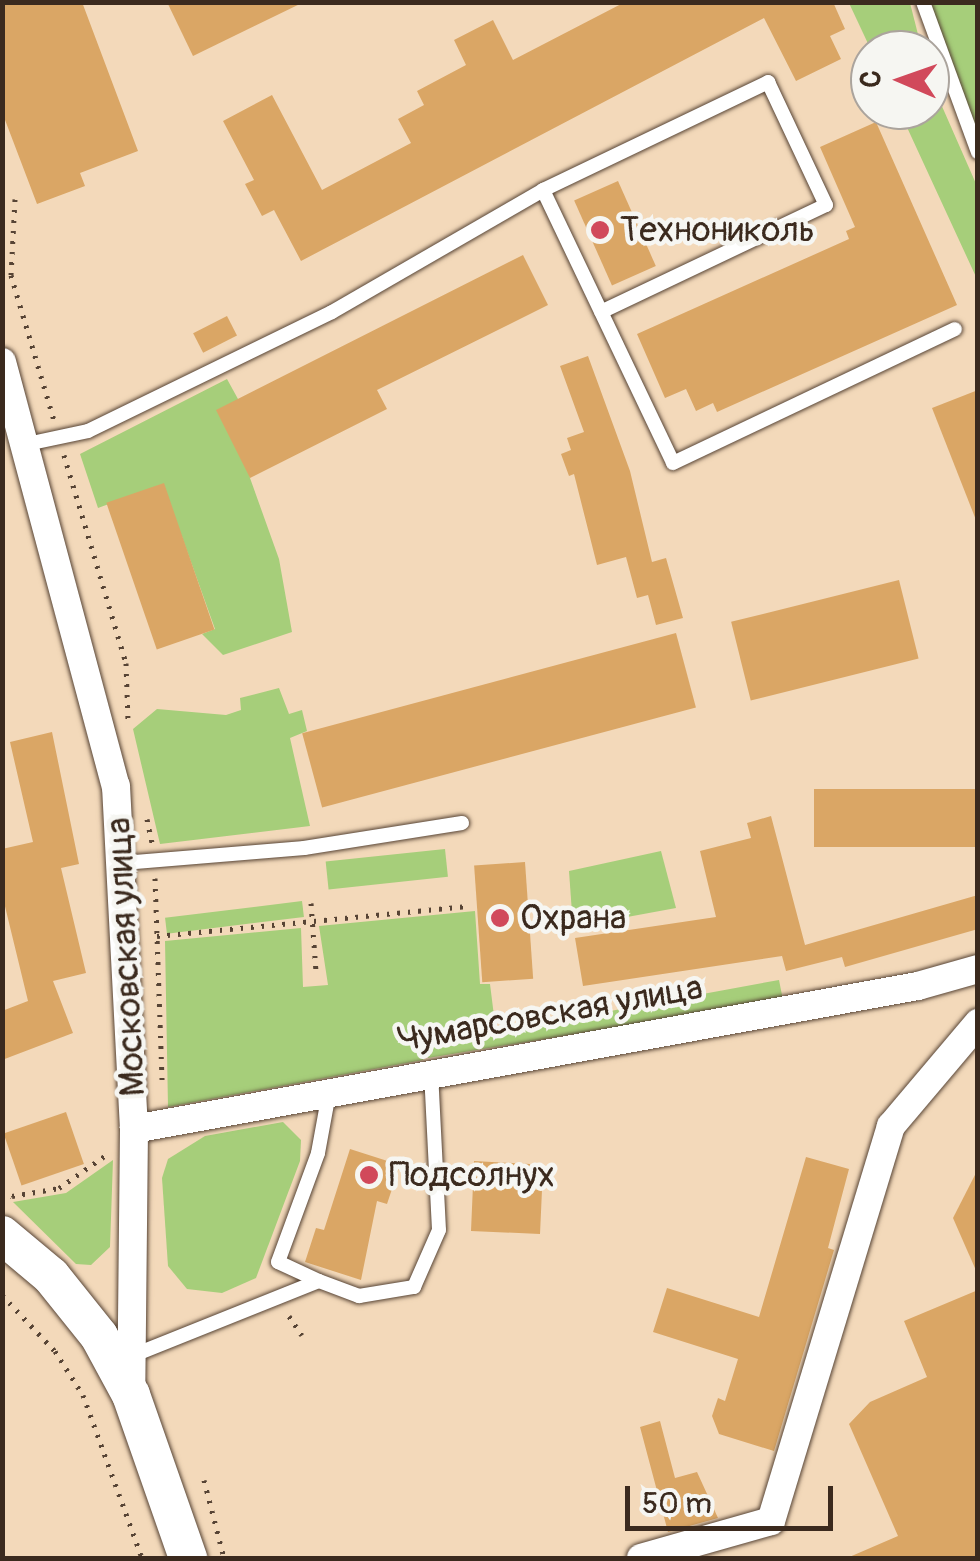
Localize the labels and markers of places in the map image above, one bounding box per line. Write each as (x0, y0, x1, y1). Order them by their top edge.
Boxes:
place label: Технониколь (620, 209, 815, 251)
marker: Технониколь (589, 219, 611, 241)
place label: Охрана (520, 897, 626, 939)
marker: Охрана (489, 907, 511, 929)
place label: Подсолнух (389, 1154, 555, 1196)
marker: Подсолнух (358, 1164, 380, 1186)

